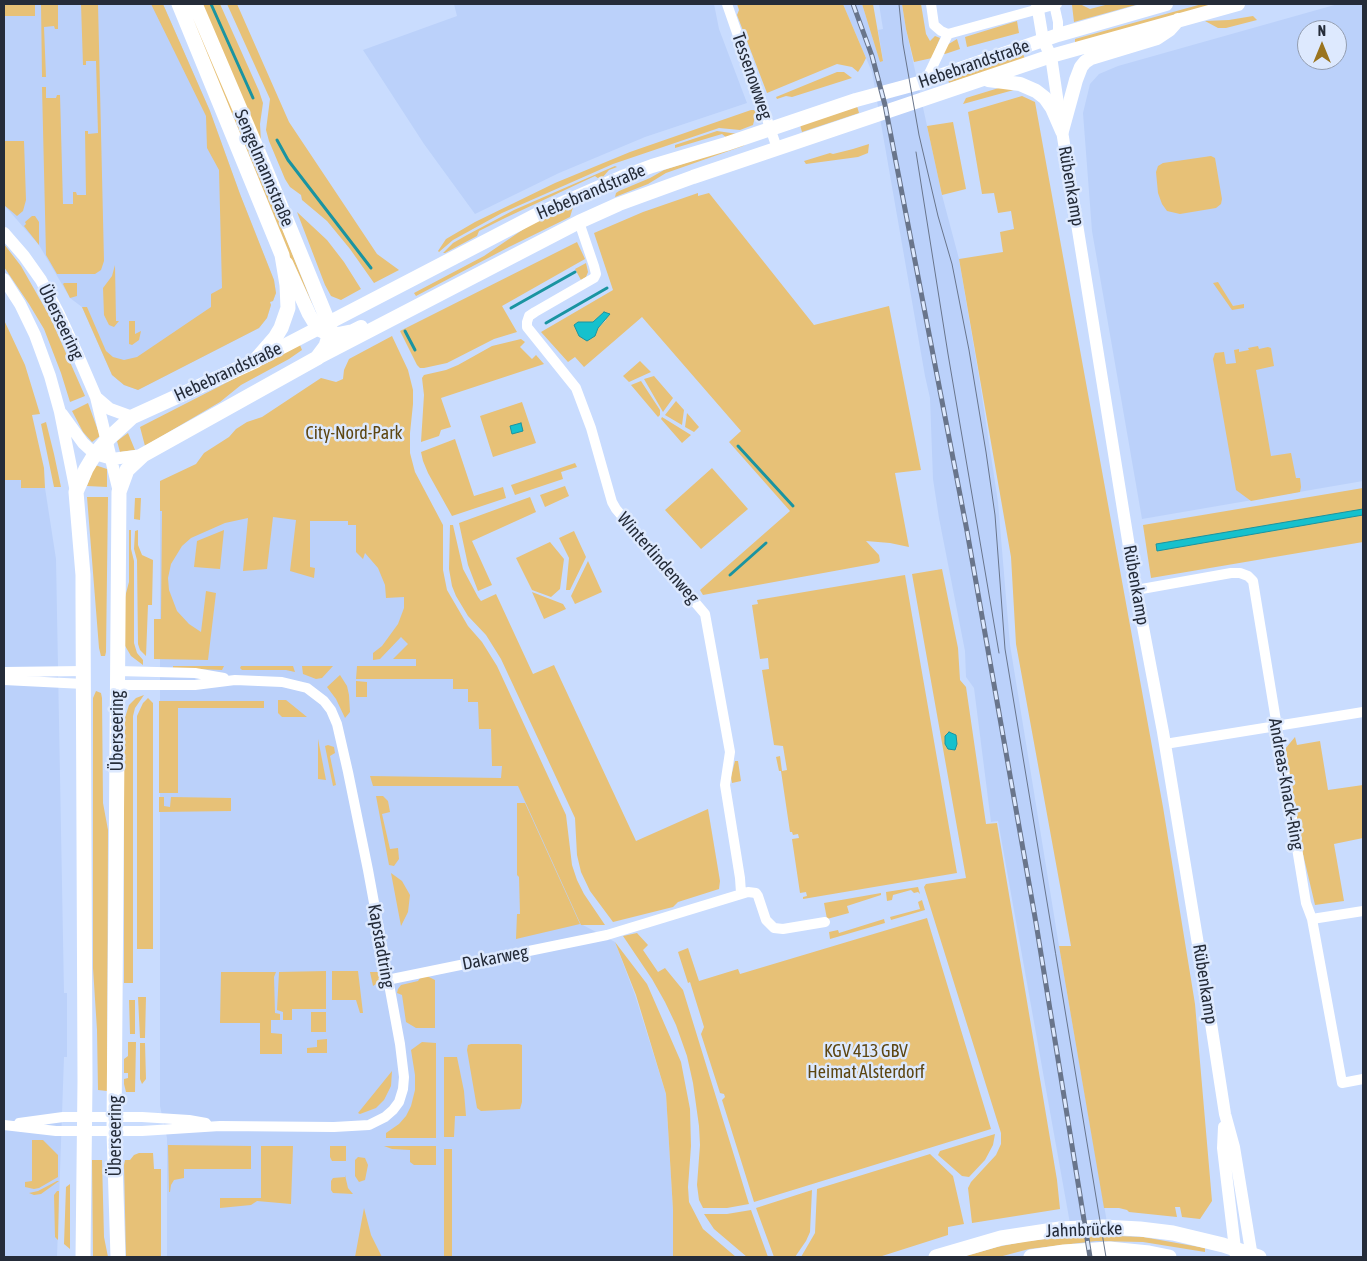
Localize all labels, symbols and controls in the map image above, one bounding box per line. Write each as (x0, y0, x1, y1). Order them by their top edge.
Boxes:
north arrow (1297, 20, 1347, 70)
text: N (1318, 23, 1326, 39)
street label: Tessenowweg (727, 30, 777, 122)
street label: Hebebrandstraße (916, 35, 1032, 93)
street label: Sengelmannstraße (230, 106, 298, 230)
street label: Rübenkamp (1053, 144, 1089, 228)
street label: Hebebrandstraße (533, 159, 649, 225)
street label: Überseering (34, 281, 88, 363)
street label: Hebebrandstraße (171, 338, 285, 406)
park label: City-Nord-Park (306, 422, 402, 444)
street label: Winterlindenweg (612, 508, 704, 608)
street label: Rübenkamp (1118, 543, 1154, 627)
street label: Überseering (106, 690, 128, 772)
street label: Andreas-Knack-Ring (1264, 716, 1308, 852)
street label: Kapstadtring (363, 902, 399, 990)
street label: Dakarweg (460, 941, 530, 975)
street label: Rübenkamp (1188, 942, 1222, 1026)
park label: KGV 413 GBV Heimat Alsterdorf (807, 1040, 925, 1082)
street label: Überseering (104, 1095, 126, 1177)
street label: Jahnbrücke (1045, 1218, 1123, 1242)

